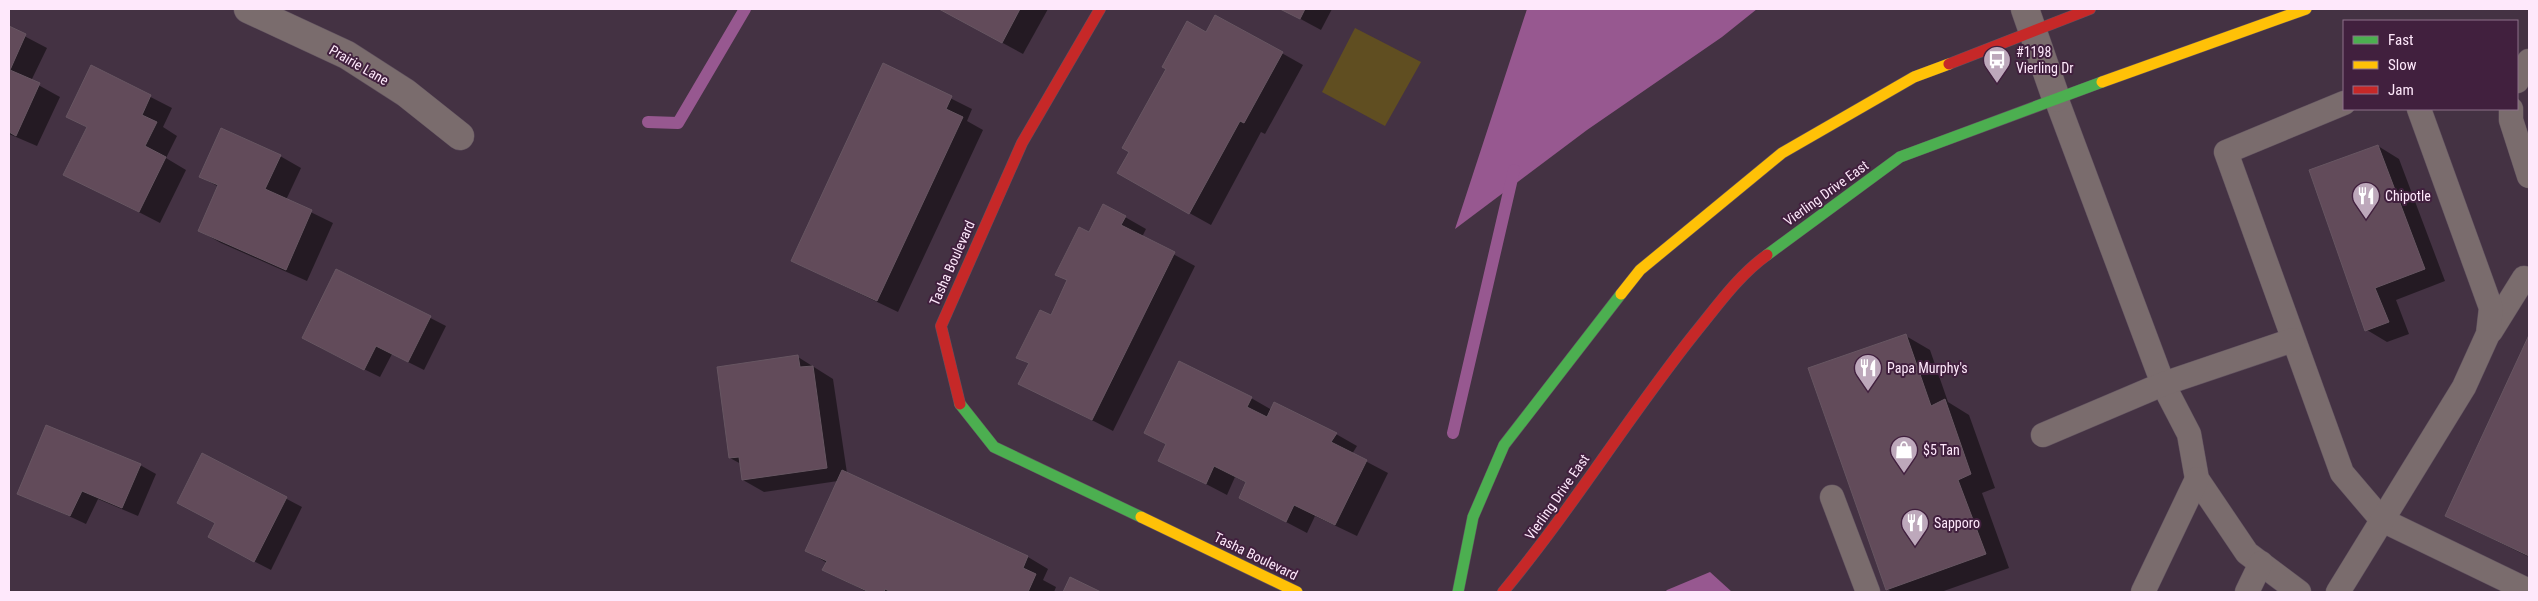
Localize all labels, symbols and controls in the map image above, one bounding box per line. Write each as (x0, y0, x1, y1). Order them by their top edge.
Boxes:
legend (2343, 20, 2518, 110)
text: Fast (2388, 31, 2413, 49)
street label: Prairie Lane (327, 42, 392, 89)
place label: #1198 Vierling Dr (2016, 44, 2073, 76)
bus stop icon: #1198 Vierling Dr (1982, 45, 2012, 84)
text: Slow (2388, 56, 2417, 74)
text: Jam (2388, 81, 2414, 99)
street label: Vierling Drive East (1781, 157, 1871, 229)
restaurant icon: Chipotle (2351, 181, 2381, 220)
place label: Chipotle (2385, 188, 2431, 204)
street label: Tasha Boulevard (926, 218, 978, 308)
restaurant icon: Papa Murphy's (1853, 353, 1883, 392)
place label: Papa Murphy's (1887, 360, 1968, 376)
shop icon: $5 Tan (1889, 435, 1919, 474)
place label: $5 Tan (1923, 442, 1960, 458)
street label: Vierling Drive East (1522, 451, 1592, 543)
restaurant icon: Sapporo (1900, 508, 1930, 547)
place label: Sapporo (1934, 515, 1980, 531)
street label: Tasha Boulevard (1212, 529, 1300, 583)

